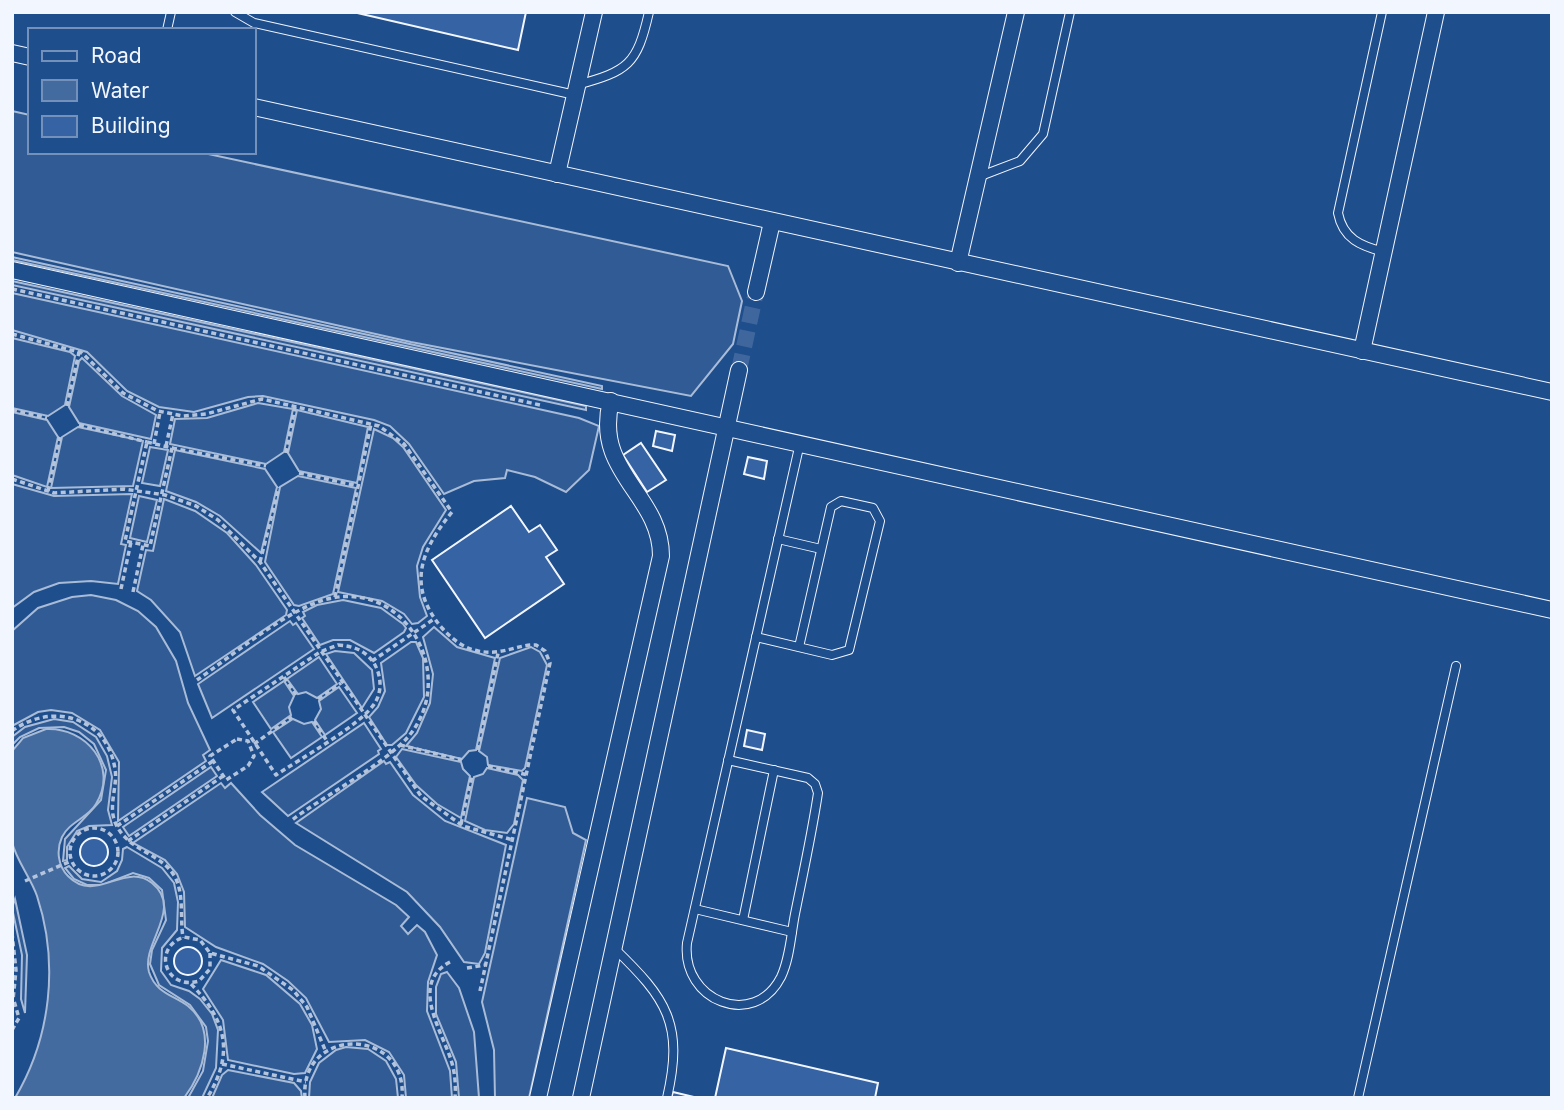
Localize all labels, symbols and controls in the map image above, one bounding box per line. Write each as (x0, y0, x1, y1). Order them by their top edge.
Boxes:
legend (28, 28, 256, 154)
text: Road (91, 43, 142, 68)
text: Water (91, 78, 149, 103)
text: Building (91, 113, 171, 138)

